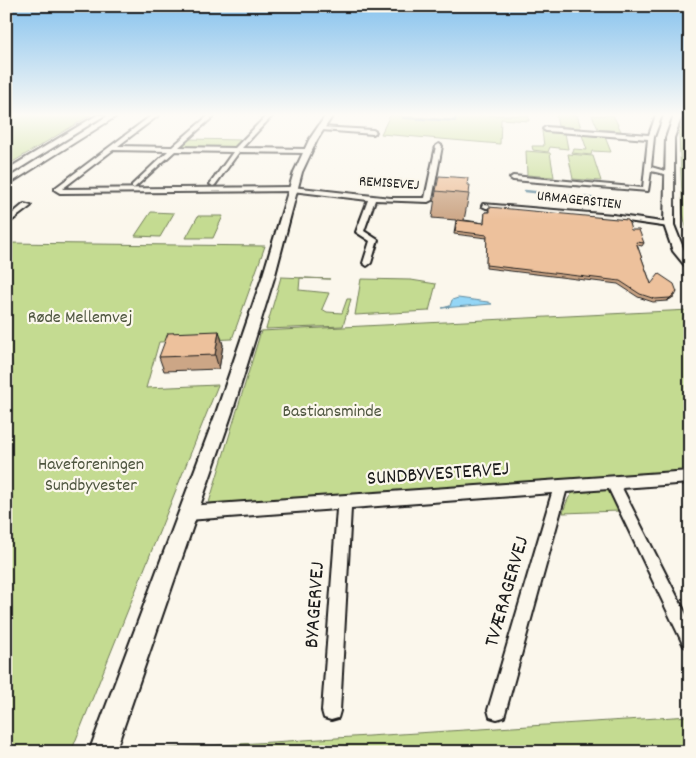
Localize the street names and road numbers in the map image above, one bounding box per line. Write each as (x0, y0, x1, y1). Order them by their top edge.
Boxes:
street label: REMISEVEJ (358, 171, 420, 197)
street label: URMAGERSTIEN (536, 186, 622, 216)
street label: SUNDBYVESTERVEJ (366, 455, 510, 495)
street label: TVÆRAGERVEJ (478, 533, 538, 651)
street label: BYAGERVEJ (298, 561, 334, 649)

